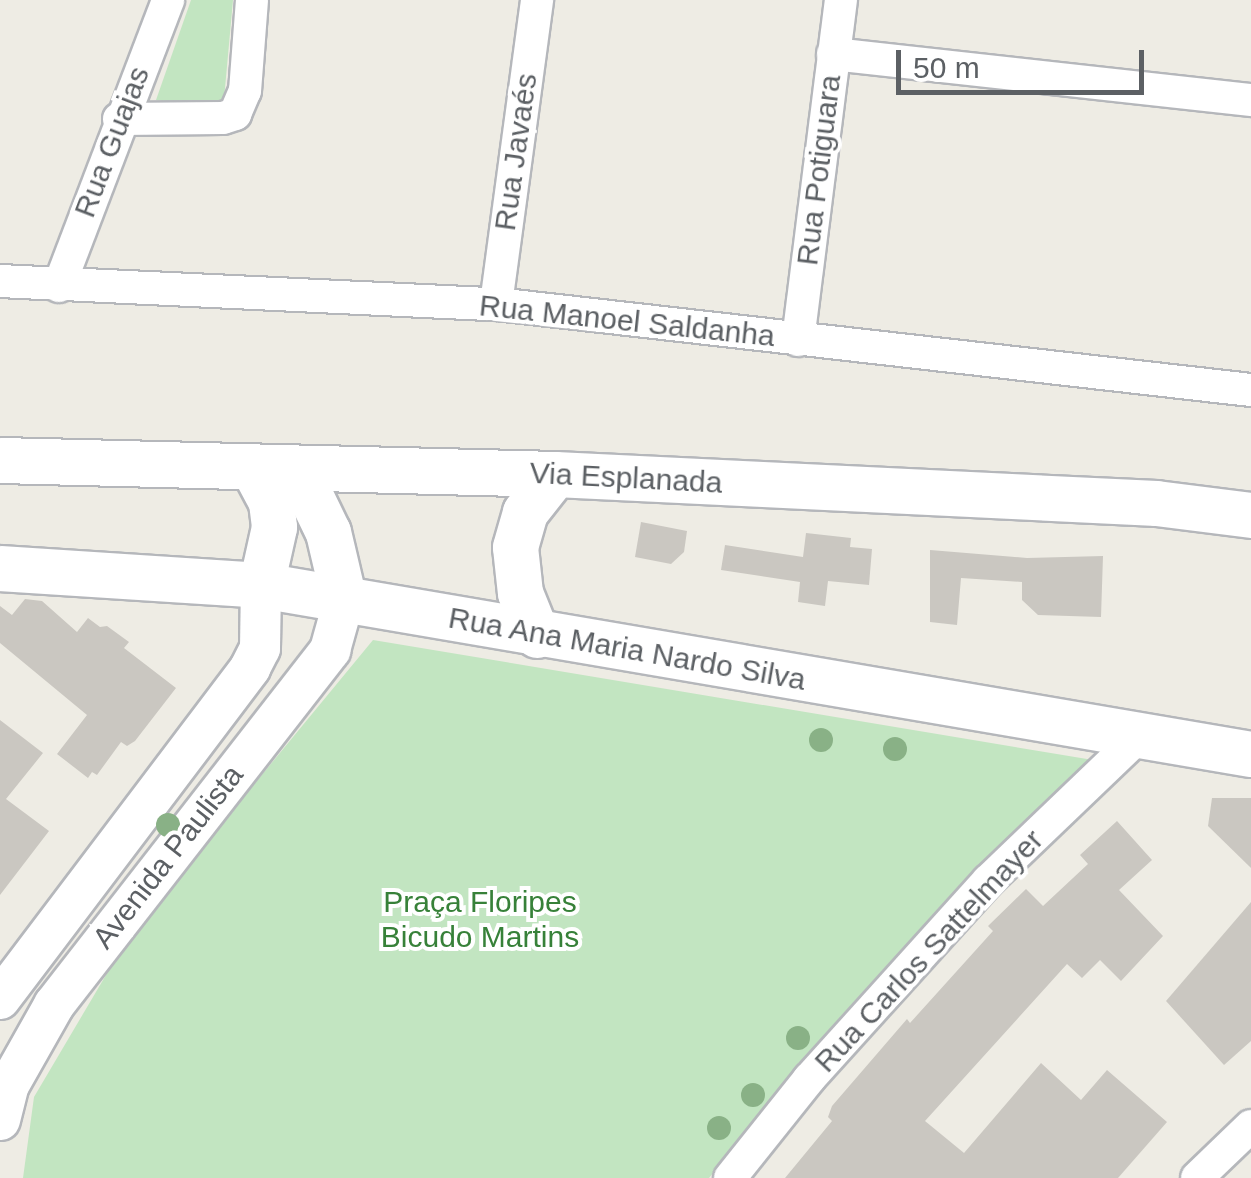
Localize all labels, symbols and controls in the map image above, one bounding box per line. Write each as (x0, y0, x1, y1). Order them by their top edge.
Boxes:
scale bar (901, 30, 1148, 92)
text: 50 m (913, 51, 980, 84)
street label: Rua Guajas (67, 62, 157, 222)
street label: Rua Javaés (487, 71, 545, 233)
street label: Rua Potiguara (789, 73, 849, 267)
street label: Rua Manoel Saldanha (477, 288, 777, 354)
street label: Via Esplanada (529, 455, 723, 501)
street label: Rua Ana Maria Nardo Silva (445, 600, 809, 698)
street label: Avenida Paulista (85, 758, 251, 956)
street label: Rua Carlos Sattelmayer (807, 822, 1051, 1080)
park label: Praça Floripes Bicudo Martins (381, 884, 579, 954)

